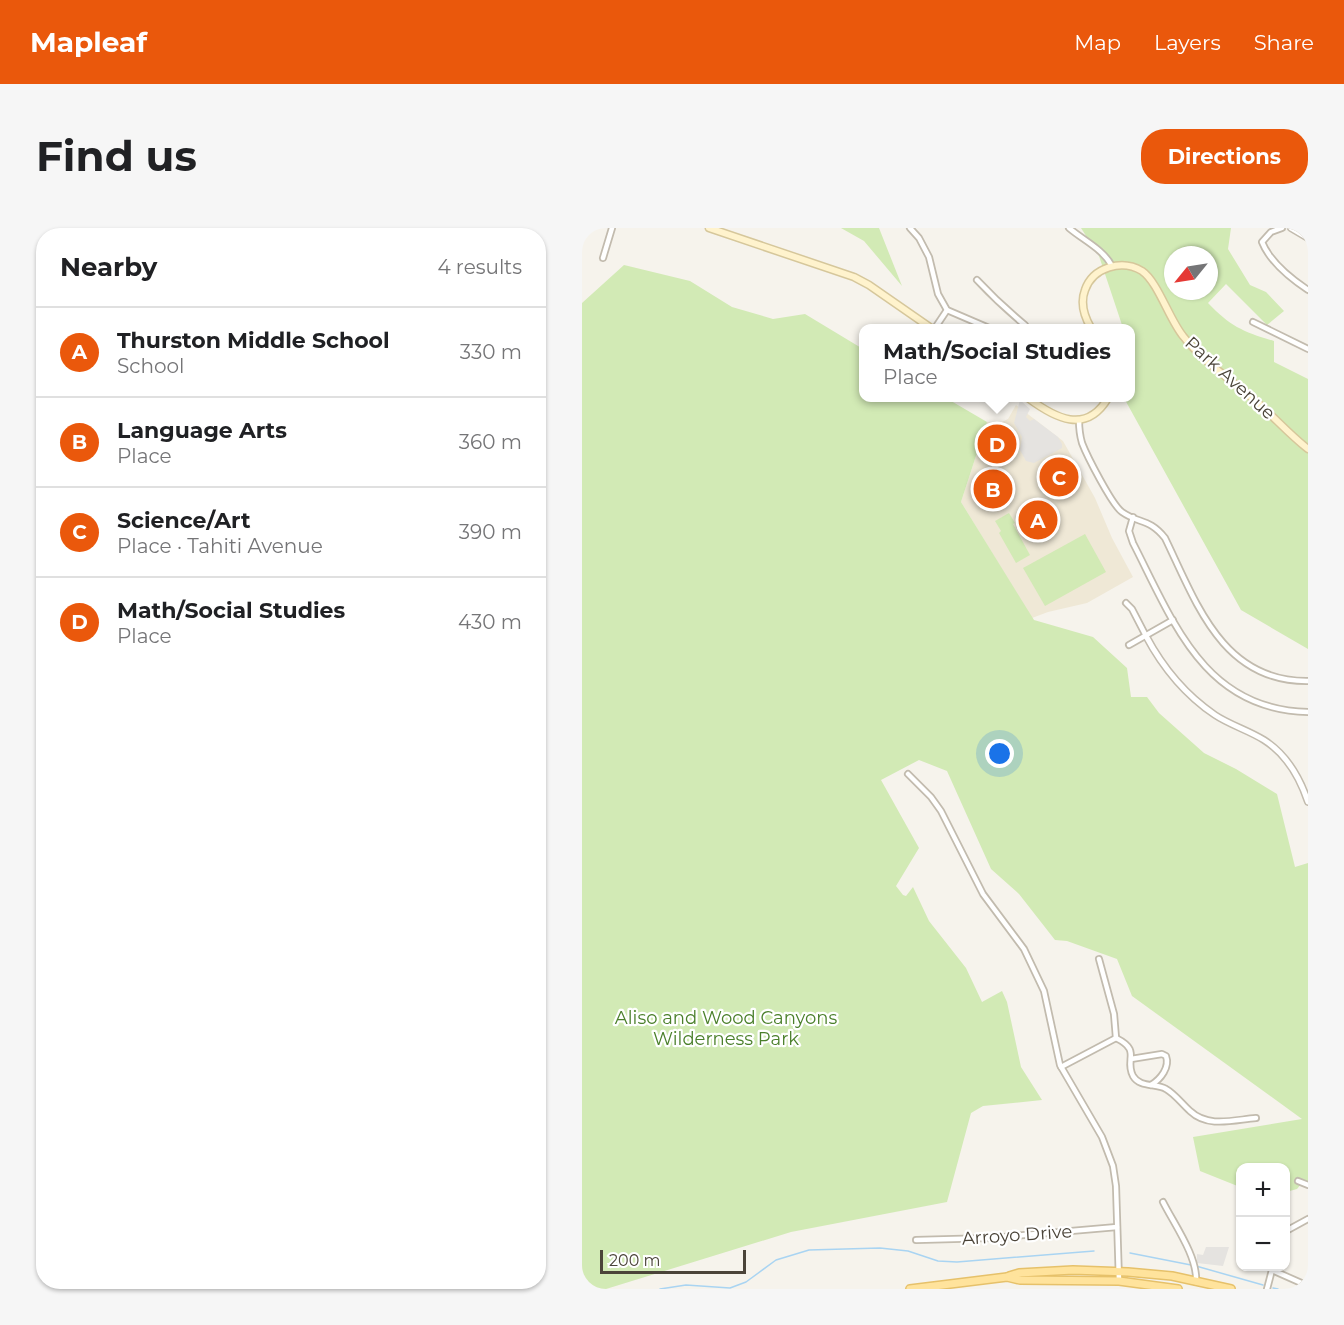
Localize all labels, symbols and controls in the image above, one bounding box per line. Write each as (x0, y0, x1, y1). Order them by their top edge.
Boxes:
text: Mapleaf (30, 25, 147, 59)
text: Map (1074, 30, 1121, 55)
text: Layers (1154, 30, 1221, 55)
text: Share (1254, 30, 1314, 55)
button: Directions (1141, 129, 1308, 184)
text: Find us (36, 130, 197, 182)
north arrow (1164, 246, 1218, 300)
text: Nearby (60, 251, 157, 283)
text: 4 results (437, 255, 522, 279)
popup (859, 324, 1135, 402)
text: Thurston Middle School (117, 327, 390, 354)
street label: Park Avenue (1180, 332, 1280, 424)
text: Math/Social Studies (883, 338, 1111, 365)
text: A (72, 340, 87, 364)
text: 330 m (460, 340, 522, 364)
text: School (117, 354, 184, 378)
text: Place (883, 365, 938, 389)
text: Language Arts (117, 417, 287, 444)
pin: D (978, 422, 1016, 466)
text: B (72, 430, 87, 454)
text: 360 m (459, 430, 522, 454)
text: Place (117, 444, 172, 468)
pin: C (1040, 454, 1078, 500)
pin: B (974, 466, 1012, 512)
pin: A (1018, 498, 1058, 542)
text: Science/Art (117, 507, 250, 534)
text: C (72, 520, 87, 544)
text: 390 m (459, 520, 522, 544)
text: Place · Tahiti Avenue (117, 534, 323, 558)
text: Math/Social Studies (117, 597, 345, 624)
text: D (71, 610, 88, 634)
text: 430 m (458, 610, 522, 634)
text: Place (117, 624, 172, 648)
your location (985, 739, 1014, 768)
park label: Aliso and Wood Canyons Wilderness Park (615, 1007, 837, 1050)
map controls (1236, 1163, 1290, 1271)
button: + (1236, 1163, 1290, 1217)
button: − (1236, 1217, 1290, 1271)
street label: Arroyo Drive (961, 1220, 1073, 1250)
scale bar (600, 1247, 746, 1274)
text: 200 m (609, 1251, 660, 1270)

